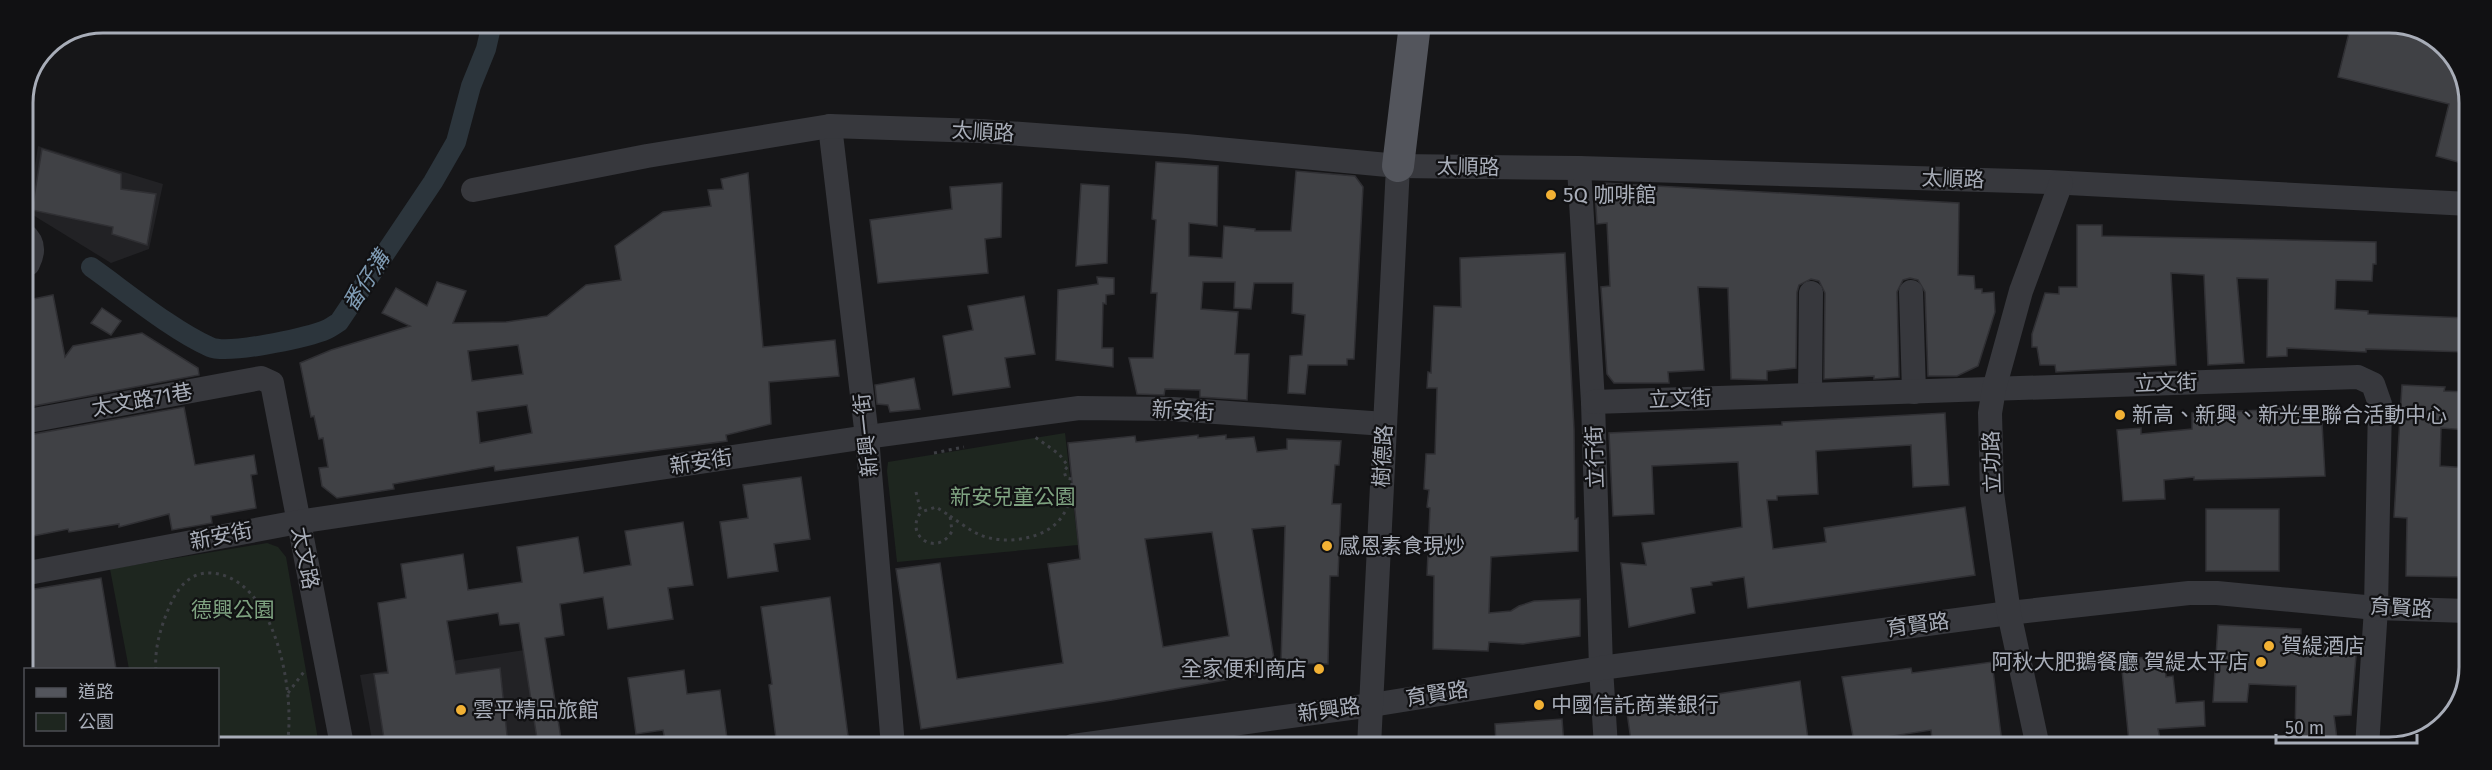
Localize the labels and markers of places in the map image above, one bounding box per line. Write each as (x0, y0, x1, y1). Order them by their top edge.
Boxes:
place label: 5Q 咖啡館 (1563, 182, 1657, 208)
marker: 5Q 咖啡館 (1544, 188, 1558, 202)
place label: 新高、新興、新光里聯合活動中心 (2132, 402, 2447, 428)
marker: 新高、新興、新光里聯合活動中心 (2113, 408, 2127, 422)
place label: 感恩素食現炒 (1339, 533, 1465, 559)
marker: 感恩素食現炒 (1320, 539, 1334, 553)
place label: 賀緹酒店 (2281, 633, 2365, 659)
marker: 賀緹酒店 (2262, 639, 2276, 653)
place label: 阿秋大肥鵝餐廳 賀緹太平店 (1991, 649, 2249, 675)
marker: 阿秋大肥鵝餐廳 賀緹太平店 (2254, 655, 2268, 669)
place label: 全家便利商店 (1181, 656, 1307, 682)
marker: 全家便利商店 (1312, 662, 1326, 676)
place label: 中國信託商業銀行 (1551, 692, 1719, 718)
place label: 雲平精品旅館 (473, 697, 599, 723)
marker: 中國信託商業銀行 (1532, 698, 1546, 712)
marker: 雲平精品旅館 (454, 703, 468, 717)

